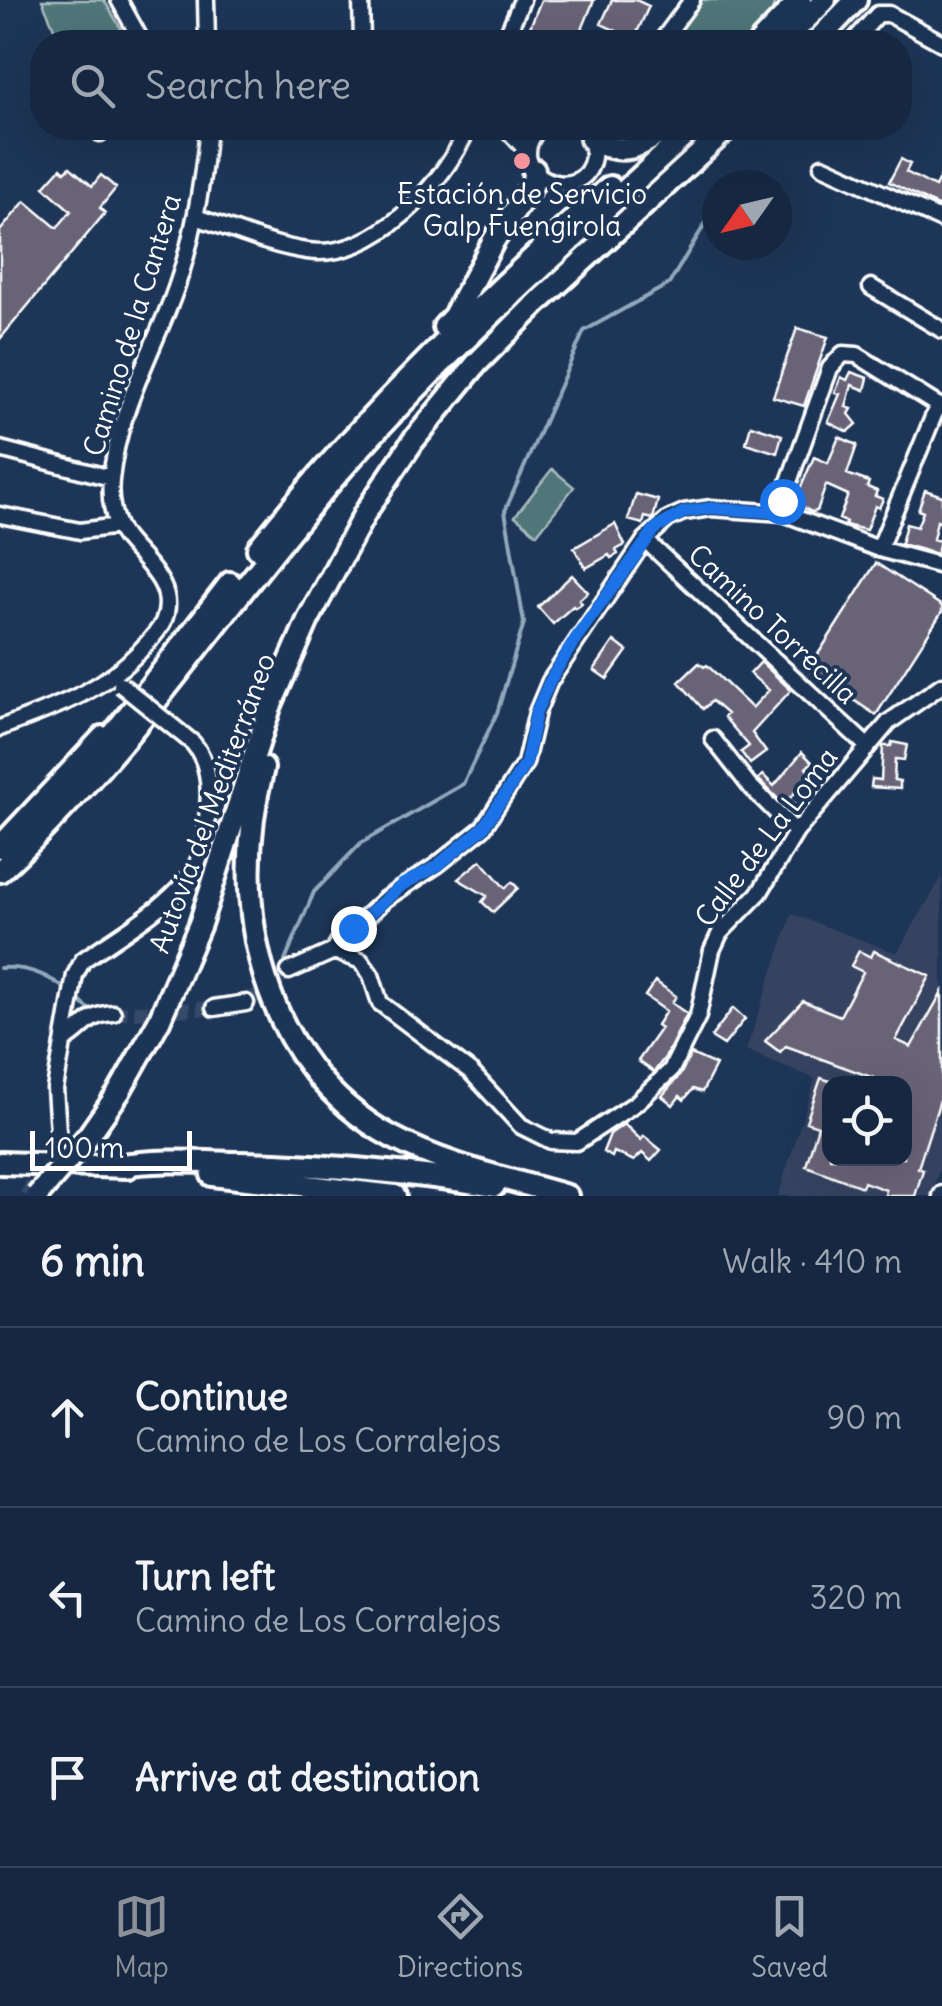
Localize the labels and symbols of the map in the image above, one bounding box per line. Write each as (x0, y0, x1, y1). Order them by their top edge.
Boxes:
marker: Estación de Servicio Galp Fuengirola (511, 150, 533, 172)
north arrow (702, 170, 792, 260)
place label: Estación de Servicio Galp Fuengirola (397, 176, 647, 244)
street label: Camino de la Cantera (75, 190, 189, 460)
route start (760, 479, 806, 525)
street label: Camino Torrecilla (681, 536, 865, 712)
street label: Autovía del Mediterráneo (141, 648, 283, 958)
street label: Calle de La Loma (687, 740, 845, 934)
route end (331, 906, 377, 952)
scale bar (30, 1126, 192, 1170)

